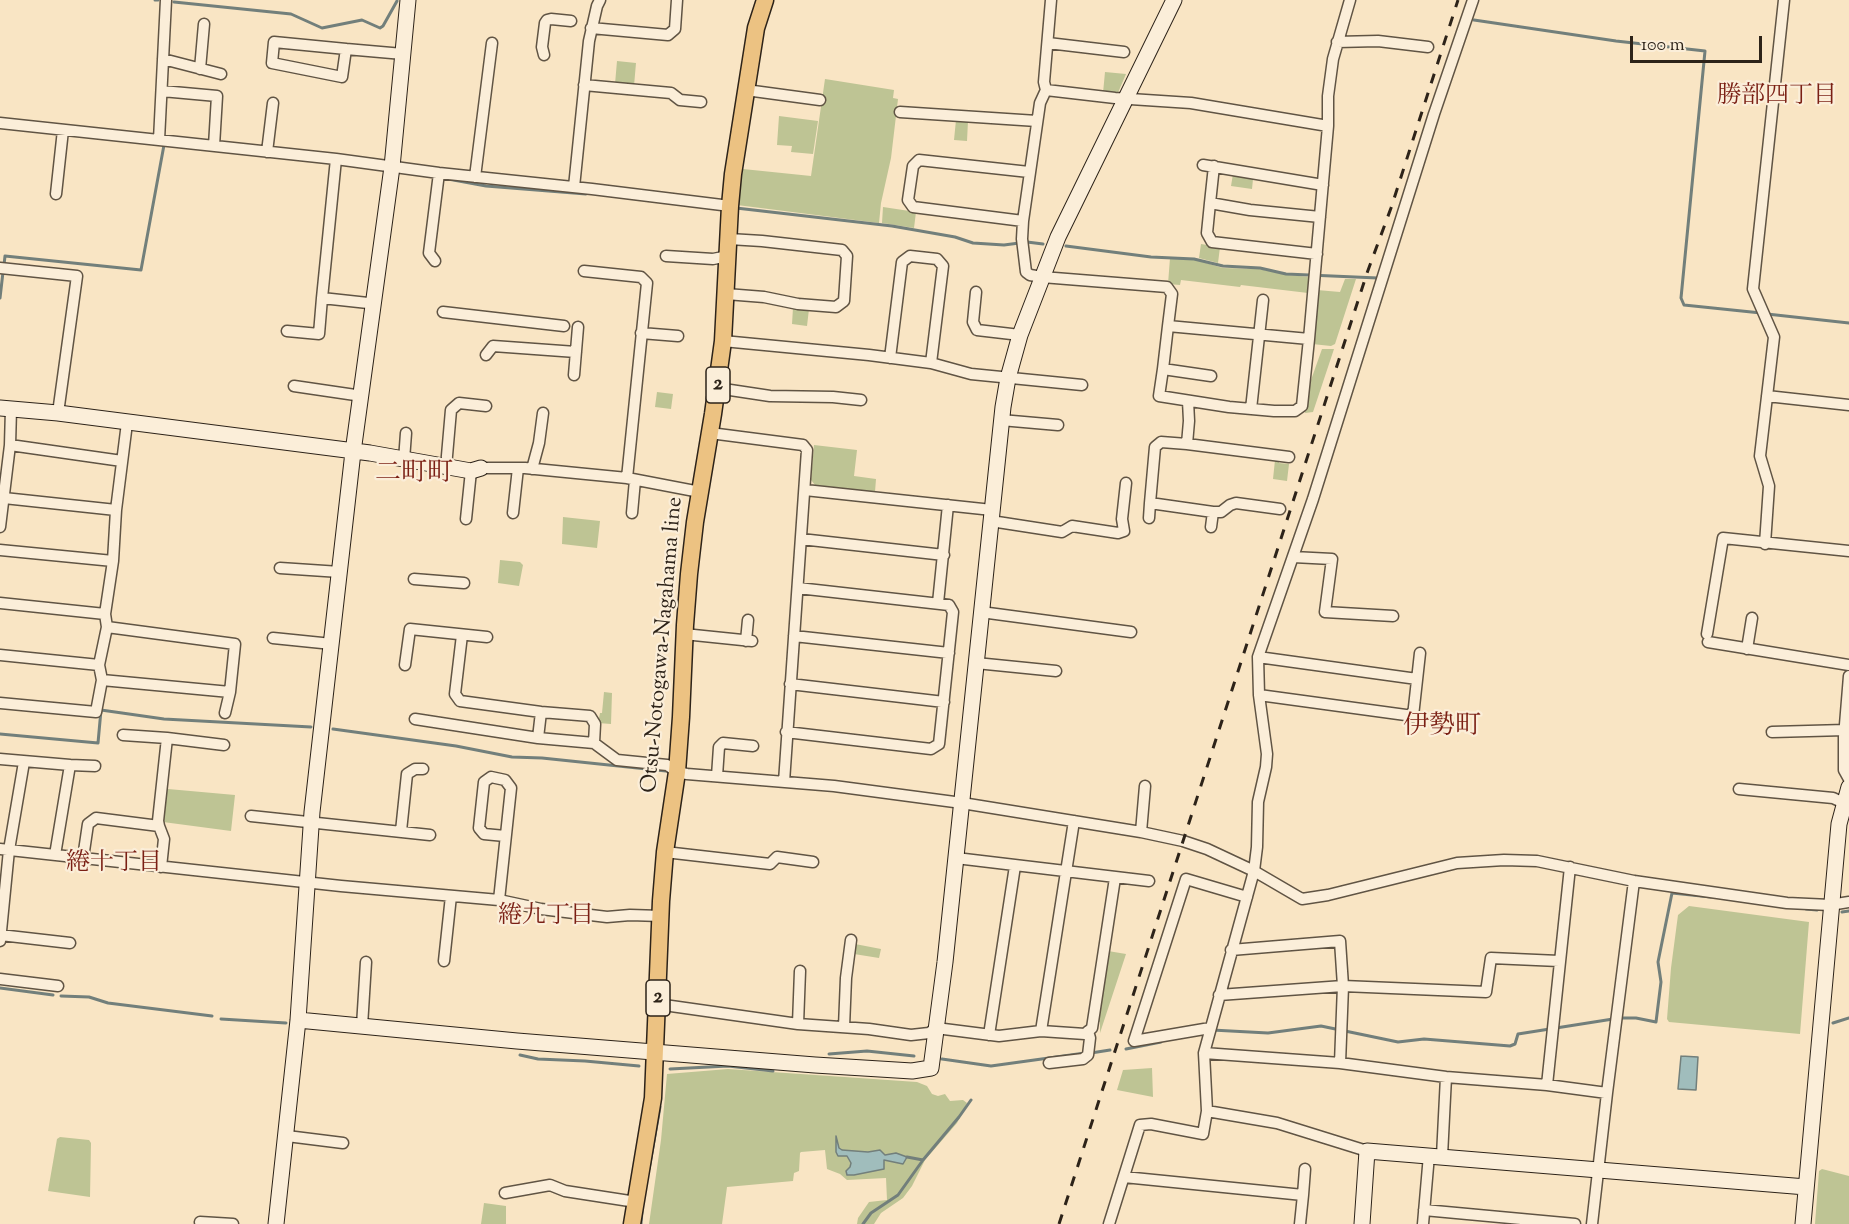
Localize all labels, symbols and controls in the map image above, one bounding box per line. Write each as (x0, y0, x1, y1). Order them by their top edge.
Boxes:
scale bar (1633, 24, 1765, 62)
text: 100 m (1641, 33, 1685, 59)
district label: 勝部四丁目 (1717, 84, 1837, 112)
road number: 2 (706, 367, 730, 403)
district label: 二町町 (375, 460, 453, 492)
street label: Otsu-Notogawa-Nagahama line (638, 496, 690, 794)
district label: 伊勢町 (1403, 713, 1481, 745)
district label: 綣十丁目 (66, 851, 162, 879)
district label: 綣九丁目 (498, 904, 594, 932)
road number: 2 (646, 980, 670, 1016)

